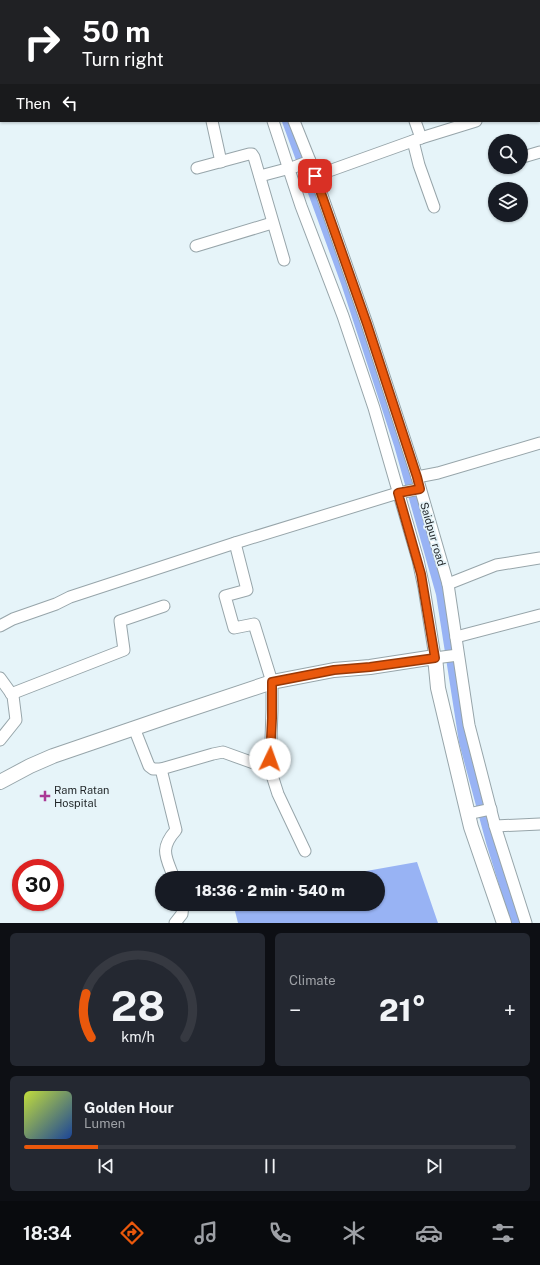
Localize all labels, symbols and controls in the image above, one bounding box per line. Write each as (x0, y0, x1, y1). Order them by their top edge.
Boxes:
text: 50 m (82, 15, 150, 48)
icon: right (16, 16, 68, 68)
text: Turn right (82, 49, 164, 70)
icon: left (59, 92, 81, 114)
text: Then (16, 95, 51, 112)
map controls (488, 134, 528, 222)
button: search (488, 134, 528, 174)
pin (298, 159, 332, 193)
icon: arrive (304, 165, 326, 187)
button: layers (488, 182, 528, 222)
street label: Saidpur road (418, 501, 448, 567)
position arrow (249, 738, 291, 780)
place label: Ram Ratan Hospital (54, 784, 109, 809)
marker: Ram Ratan Hospital (39, 790, 51, 802)
speed limit sign: 30 (12, 859, 64, 911)
text: 18:36 · 2 min · 540 m (195, 882, 345, 899)
text: Climate (289, 973, 336, 988)
text: 28 (110, 980, 165, 1029)
text: 21° (379, 992, 426, 1028)
text: − (289, 997, 301, 1023)
text: + (504, 997, 516, 1023)
text: km/h (121, 1027, 154, 1044)
text: Golden Hour (84, 1099, 174, 1116)
text: Lumen (84, 1116, 125, 1131)
icon: previous (95, 1155, 117, 1177)
icon: pause (259, 1155, 281, 1177)
icon: next (423, 1155, 445, 1177)
icon: directions (118, 1219, 146, 1247)
icon: music (192, 1219, 220, 1247)
icon: phone (266, 1219, 294, 1247)
icon: climate (340, 1219, 368, 1247)
icon: car (415, 1219, 443, 1247)
icon: filters (489, 1219, 517, 1247)
text: 18:34 (23, 1223, 71, 1244)

